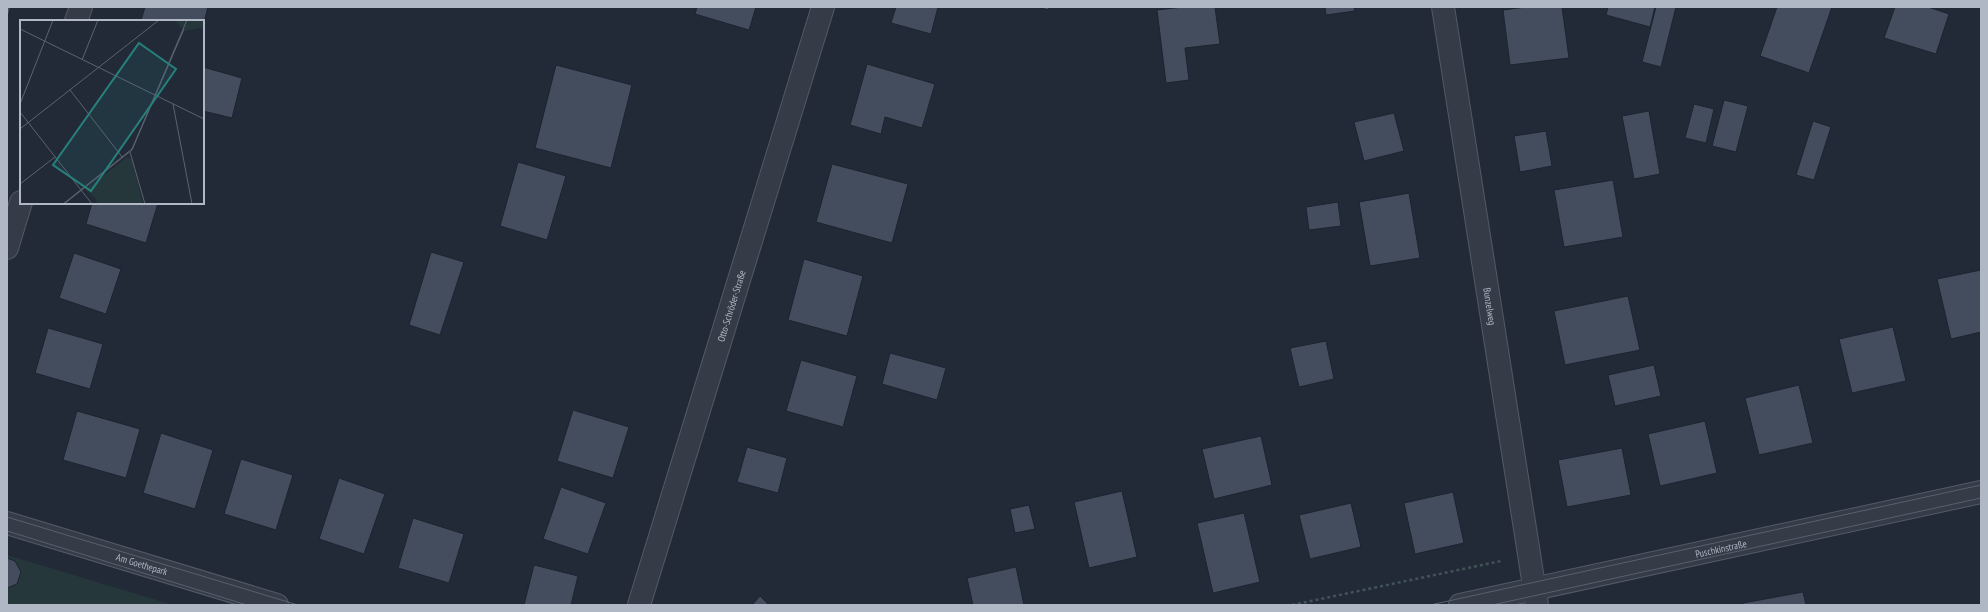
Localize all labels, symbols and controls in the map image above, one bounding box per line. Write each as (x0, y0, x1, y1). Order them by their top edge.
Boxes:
inset map (20, 20, 204, 204)
street label: Otto-Schröder-Straße (714, 268, 748, 343)
street label: Bunzelweg (1481, 287, 1499, 326)
street label: Puschkinstraße (1694, 537, 1748, 560)
street label: Am Goethepark (115, 550, 169, 578)

